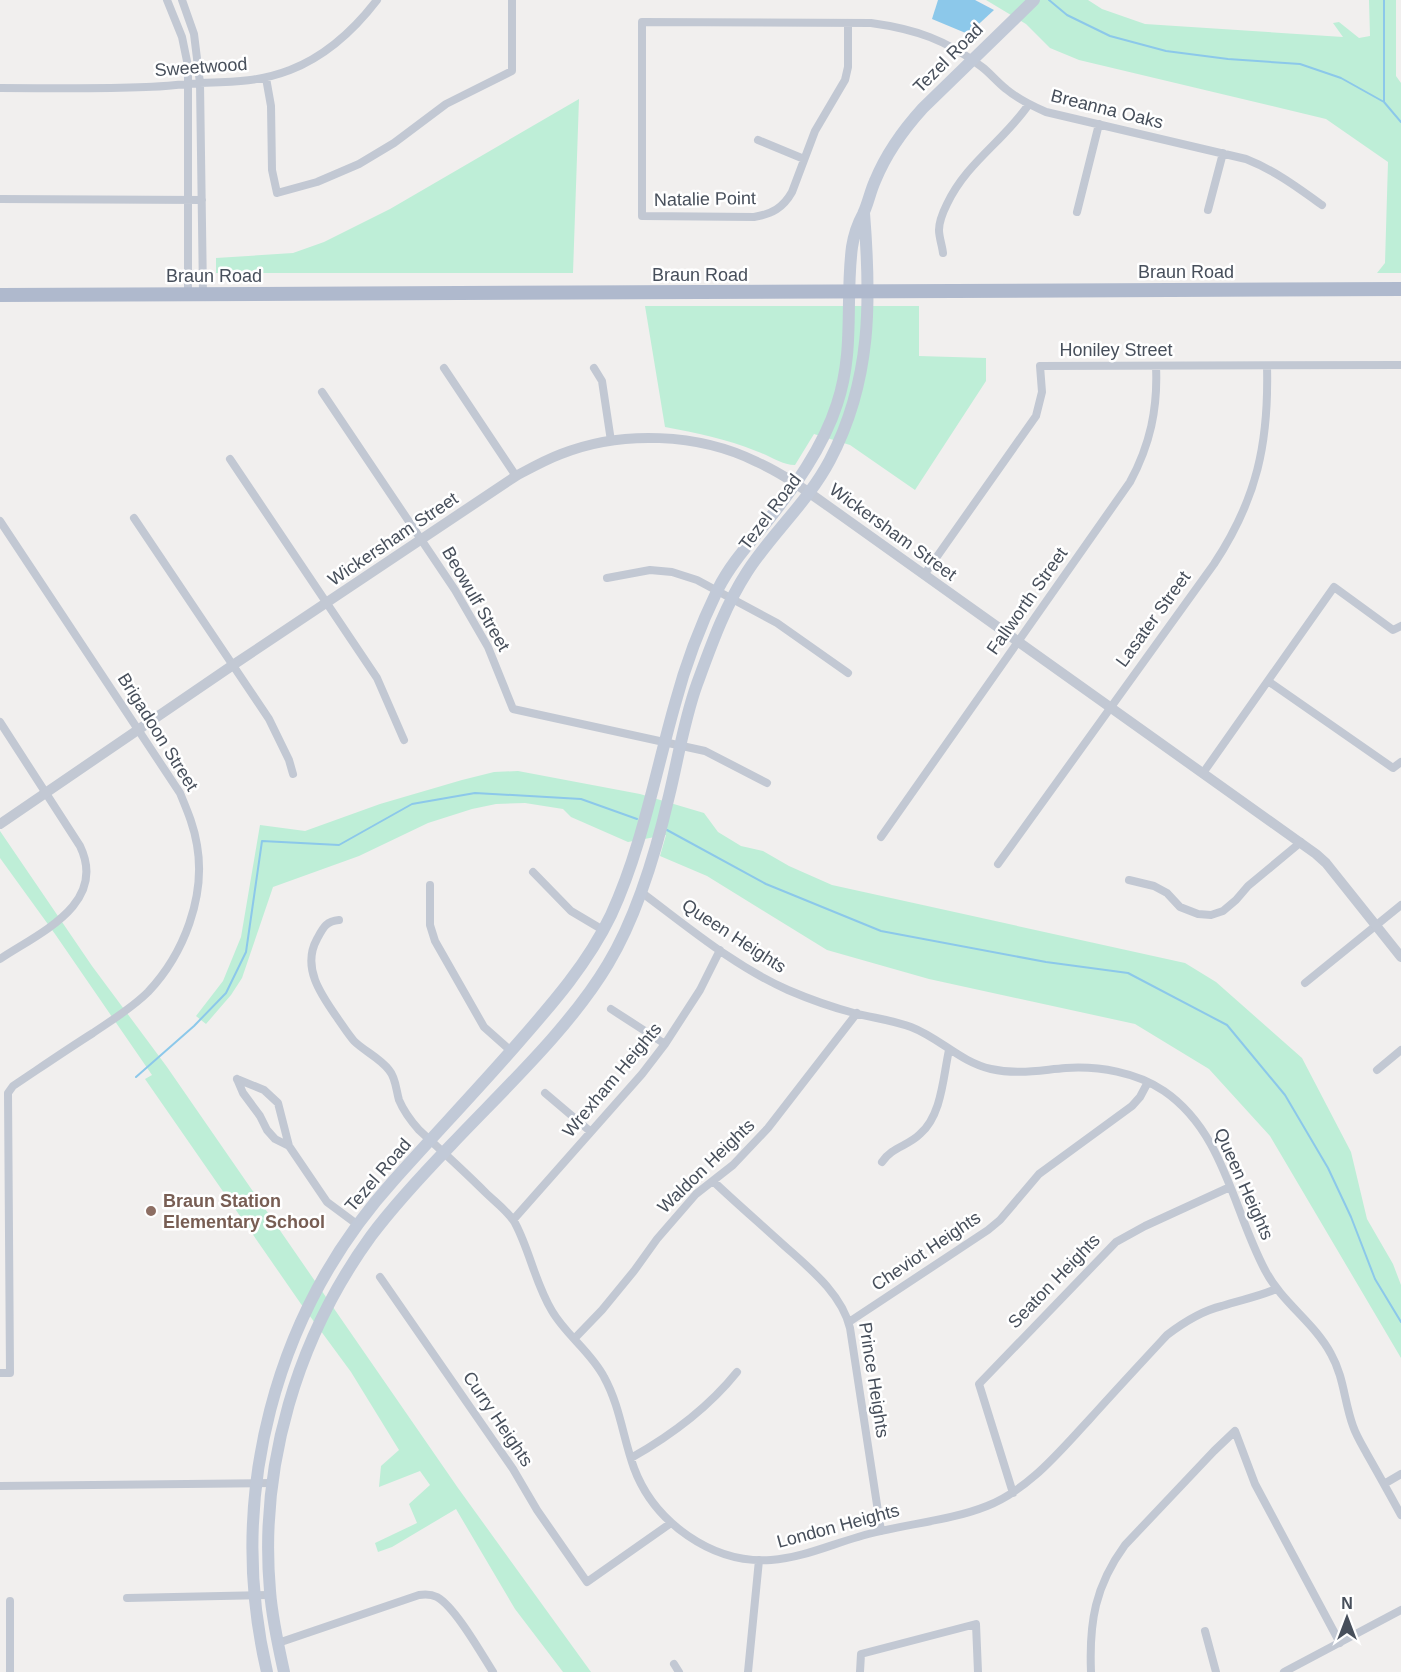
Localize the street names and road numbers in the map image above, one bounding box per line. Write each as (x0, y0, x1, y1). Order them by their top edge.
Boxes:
street label: Tezel Road (909, 19, 987, 97)
street label: Sweetwood (154, 54, 248, 80)
street label: Breanna Oaks (1049, 85, 1165, 133)
street label: Natalie Point (654, 188, 756, 210)
street label: Braun Road (1138, 262, 1234, 282)
street label: Braun Road (652, 265, 748, 285)
street label: Braun Road (166, 266, 262, 286)
street label: Honiley Street (1059, 340, 1173, 360)
street label: Tezel Road (735, 470, 805, 554)
street label: Wickersham Street (826, 479, 960, 585)
street label: Wickersham Street (324, 488, 462, 590)
street label: Beowulf Street (438, 543, 514, 655)
street label: Fallworth Street (983, 544, 1071, 658)
street label: Lasater Street (1112, 567, 1194, 671)
street label: Brigadoon Street (114, 669, 202, 795)
street label: Queen Heights (678, 895, 790, 977)
street label: Wrexham Heights (558, 1019, 666, 1141)
street label: Waldon Heights (654, 1115, 758, 1217)
street label: Queen Heights (1210, 1125, 1278, 1243)
street label: Tezel Road (341, 1134, 415, 1216)
street label: Cheviot Heights (868, 1207, 984, 1295)
street label: Seaton Heights (1004, 1230, 1104, 1332)
street label: Prince Heights (855, 1321, 893, 1439)
street label: Curry Heights (459, 1368, 537, 1470)
street label: London Heights (775, 1500, 901, 1552)

